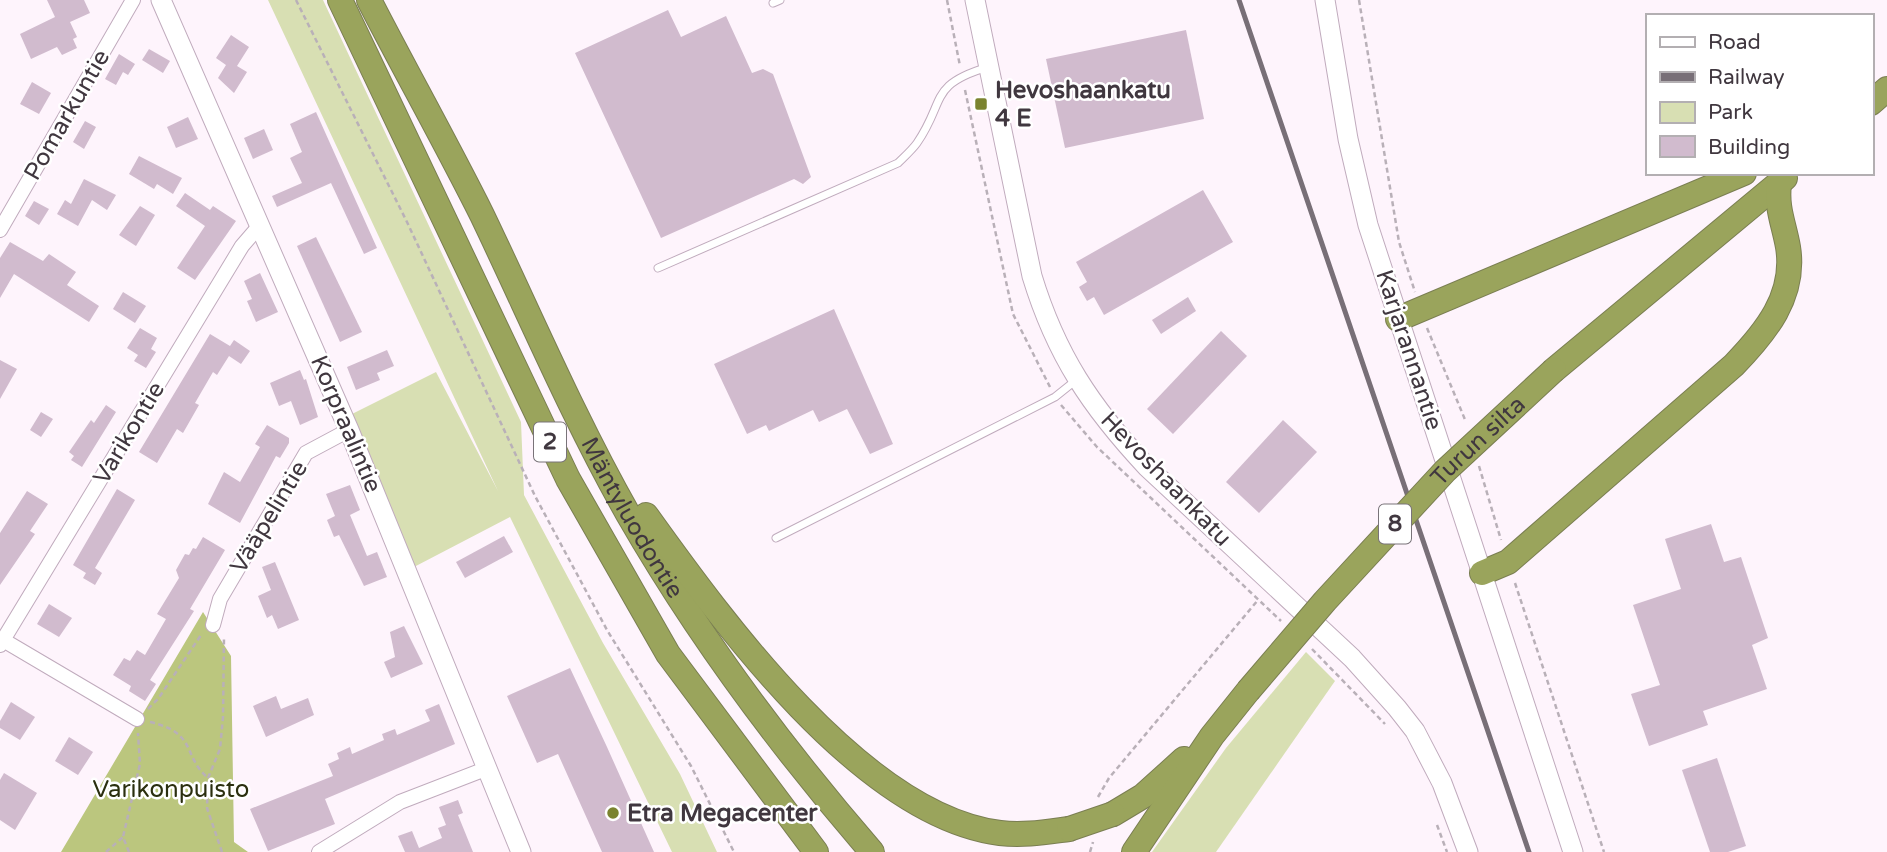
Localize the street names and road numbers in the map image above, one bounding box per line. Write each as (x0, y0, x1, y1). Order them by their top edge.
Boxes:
street label: Pomarkuntie (18, 45, 116, 185)
street label: Karjarannantie (1369, 266, 1449, 434)
street label: Korpraalintie (304, 351, 388, 497)
street label: Varikontie (87, 376, 171, 490)
street label: Turun silta (1424, 390, 1531, 492)
street label: Hevoshaankatu (1094, 406, 1238, 552)
road number: 2 (534, 422, 566, 462)
street label: Mäntyluodontie (575, 432, 690, 604)
street label: Vääpelintie (224, 456, 314, 578)
road number: 8 (1379, 504, 1411, 544)

